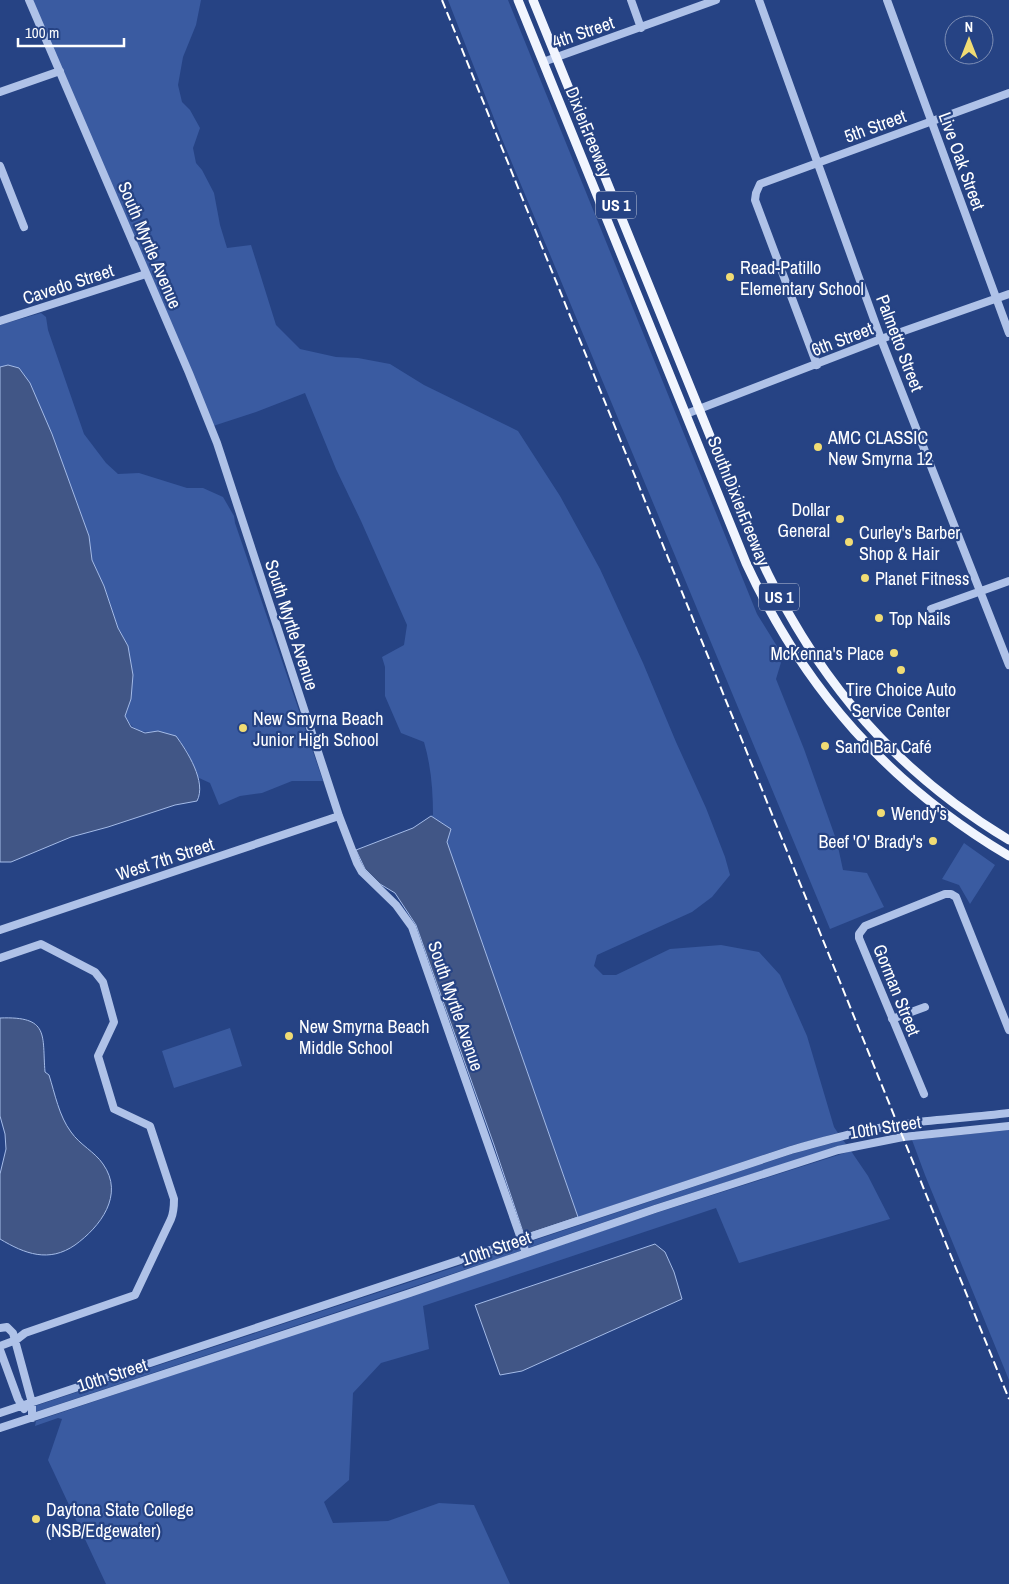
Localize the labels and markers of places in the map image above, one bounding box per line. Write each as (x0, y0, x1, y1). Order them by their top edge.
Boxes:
place label: Read-Patillo Elementary School (740, 255, 864, 301)
marker: Read-Patillo Elementary School (724, 271, 736, 283)
place label: AMC CLASSIC New Smyrna 12 (827, 425, 933, 471)
marker: AMC CLASSIC New Smyrna 12 (812, 441, 824, 453)
place label: Dollar General (777, 497, 830, 543)
marker: Dollar General (834, 513, 846, 525)
place label: Curley's Barber Shop & Hair (859, 520, 960, 566)
marker: Curley's Barber Shop & Hair (843, 536, 855, 548)
place label: Planet Fitness (875, 566, 969, 591)
marker: Planet Fitness (859, 572, 871, 584)
place label: Top Nails (889, 606, 951, 631)
marker: Top Nails (873, 612, 885, 624)
place label: McKenna's Place (770, 641, 884, 666)
marker: McKenna's Place (888, 647, 900, 659)
marker: Tire Choice Auto Service Center (895, 664, 907, 676)
place label: Tire Choice Auto Service Center (846, 677, 956, 723)
place label: New Smyrna Beach Junior High School (253, 706, 383, 752)
marker: New Smyrna Beach Junior High School (237, 722, 249, 734)
place label: Sand Bar Café (835, 734, 932, 759)
marker: Sand Bar Café (819, 740, 831, 752)
place label: Wendy's (891, 801, 947, 826)
marker: Wendy's (875, 807, 887, 819)
place label: Beef 'O' Brady's (819, 829, 923, 854)
marker: Beef 'O' Brady's (927, 835, 939, 847)
place label: New Smyrna Beach Middle School (299, 1014, 429, 1060)
marker: New Smyrna Beach Middle School (283, 1030, 295, 1042)
place label: Daytona State College (NSB/Edgewater) (46, 1497, 194, 1543)
marker: Daytona State College (NSB/Edgewater) (30, 1513, 42, 1525)

